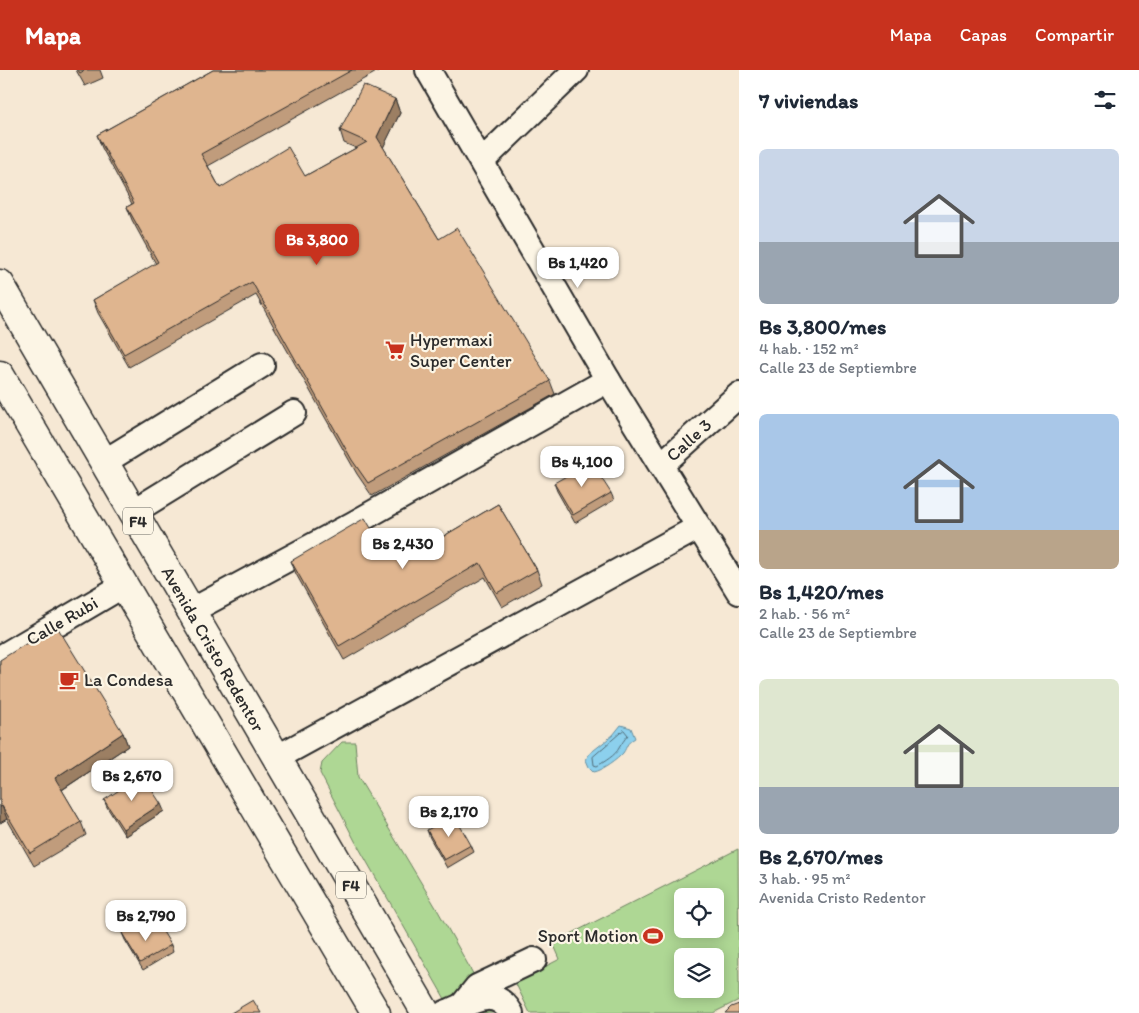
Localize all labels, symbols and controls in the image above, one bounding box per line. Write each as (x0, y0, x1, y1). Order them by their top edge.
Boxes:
text: Mapa (25, 21, 81, 50)
text: Mapa (890, 24, 932, 46)
text: Capas (960, 24, 1007, 46)
text: Compartir (1035, 24, 1114, 46)
icon: filters (1091, 86, 1119, 114)
text: 7 viviendas (759, 88, 858, 113)
icon: home (894, 181, 984, 271)
pin: Bs 3,800 (265, 224, 369, 266)
text: Bs 3,800 (286, 230, 348, 249)
pin: Bs 1,420 (526, 246, 630, 289)
text: Bs 1,420 (548, 253, 608, 272)
text: Bs 3,800/mes (759, 314, 886, 339)
place label: Hypermaxi Super Center (410, 329, 512, 372)
supermarket icon: Hypermaxi Super Center (384, 339, 406, 361)
text: 4 hab. · 152 m² (759, 339, 859, 358)
text: Calle 23 de Septiembre (759, 358, 917, 377)
street label: Calle 3 (662, 414, 716, 466)
pin: Bs 4,100 (530, 446, 634, 488)
icon: home (894, 446, 984, 536)
text: Bs 4,100 (551, 452, 613, 471)
road number: F4 (123, 508, 153, 534)
pin: Bs 2,430 (351, 528, 455, 570)
text: Bs 2,430 (372, 534, 434, 553)
street label: Avenida Cristo Redentor (157, 562, 270, 736)
text: Bs 1,420/mes (759, 579, 884, 604)
street label: Calle Rubi (22, 592, 102, 650)
text: 2 hab. · 56 m² (759, 604, 850, 623)
text: Calle 23 de Septiembre (759, 623, 917, 642)
cafe icon: La Condesa (58, 669, 80, 691)
place label: La Condesa (84, 669, 174, 691)
icon: home (894, 711, 984, 801)
pin: Bs 2,670 (80, 760, 184, 802)
text: Bs 2,670 (102, 766, 162, 785)
pin: Bs 2,170 (397, 796, 501, 838)
text: Bs 2,170 (420, 802, 478, 821)
text: Bs 2,670/mes (759, 844, 883, 869)
text: 3 hab. · 95 m² (759, 869, 850, 888)
road number: F4 (336, 872, 366, 898)
map controls (674, 888, 724, 998)
button: locate (674, 888, 724, 938)
text: Avenida Cristo Redentor (759, 888, 926, 907)
pin: Bs 2,790 (94, 900, 198, 942)
text: Bs 2,790 (116, 906, 176, 925)
place label: Sport Motion (538, 925, 638, 947)
sports icon: Sport Motion (642, 925, 664, 947)
button: layers (674, 948, 724, 998)

